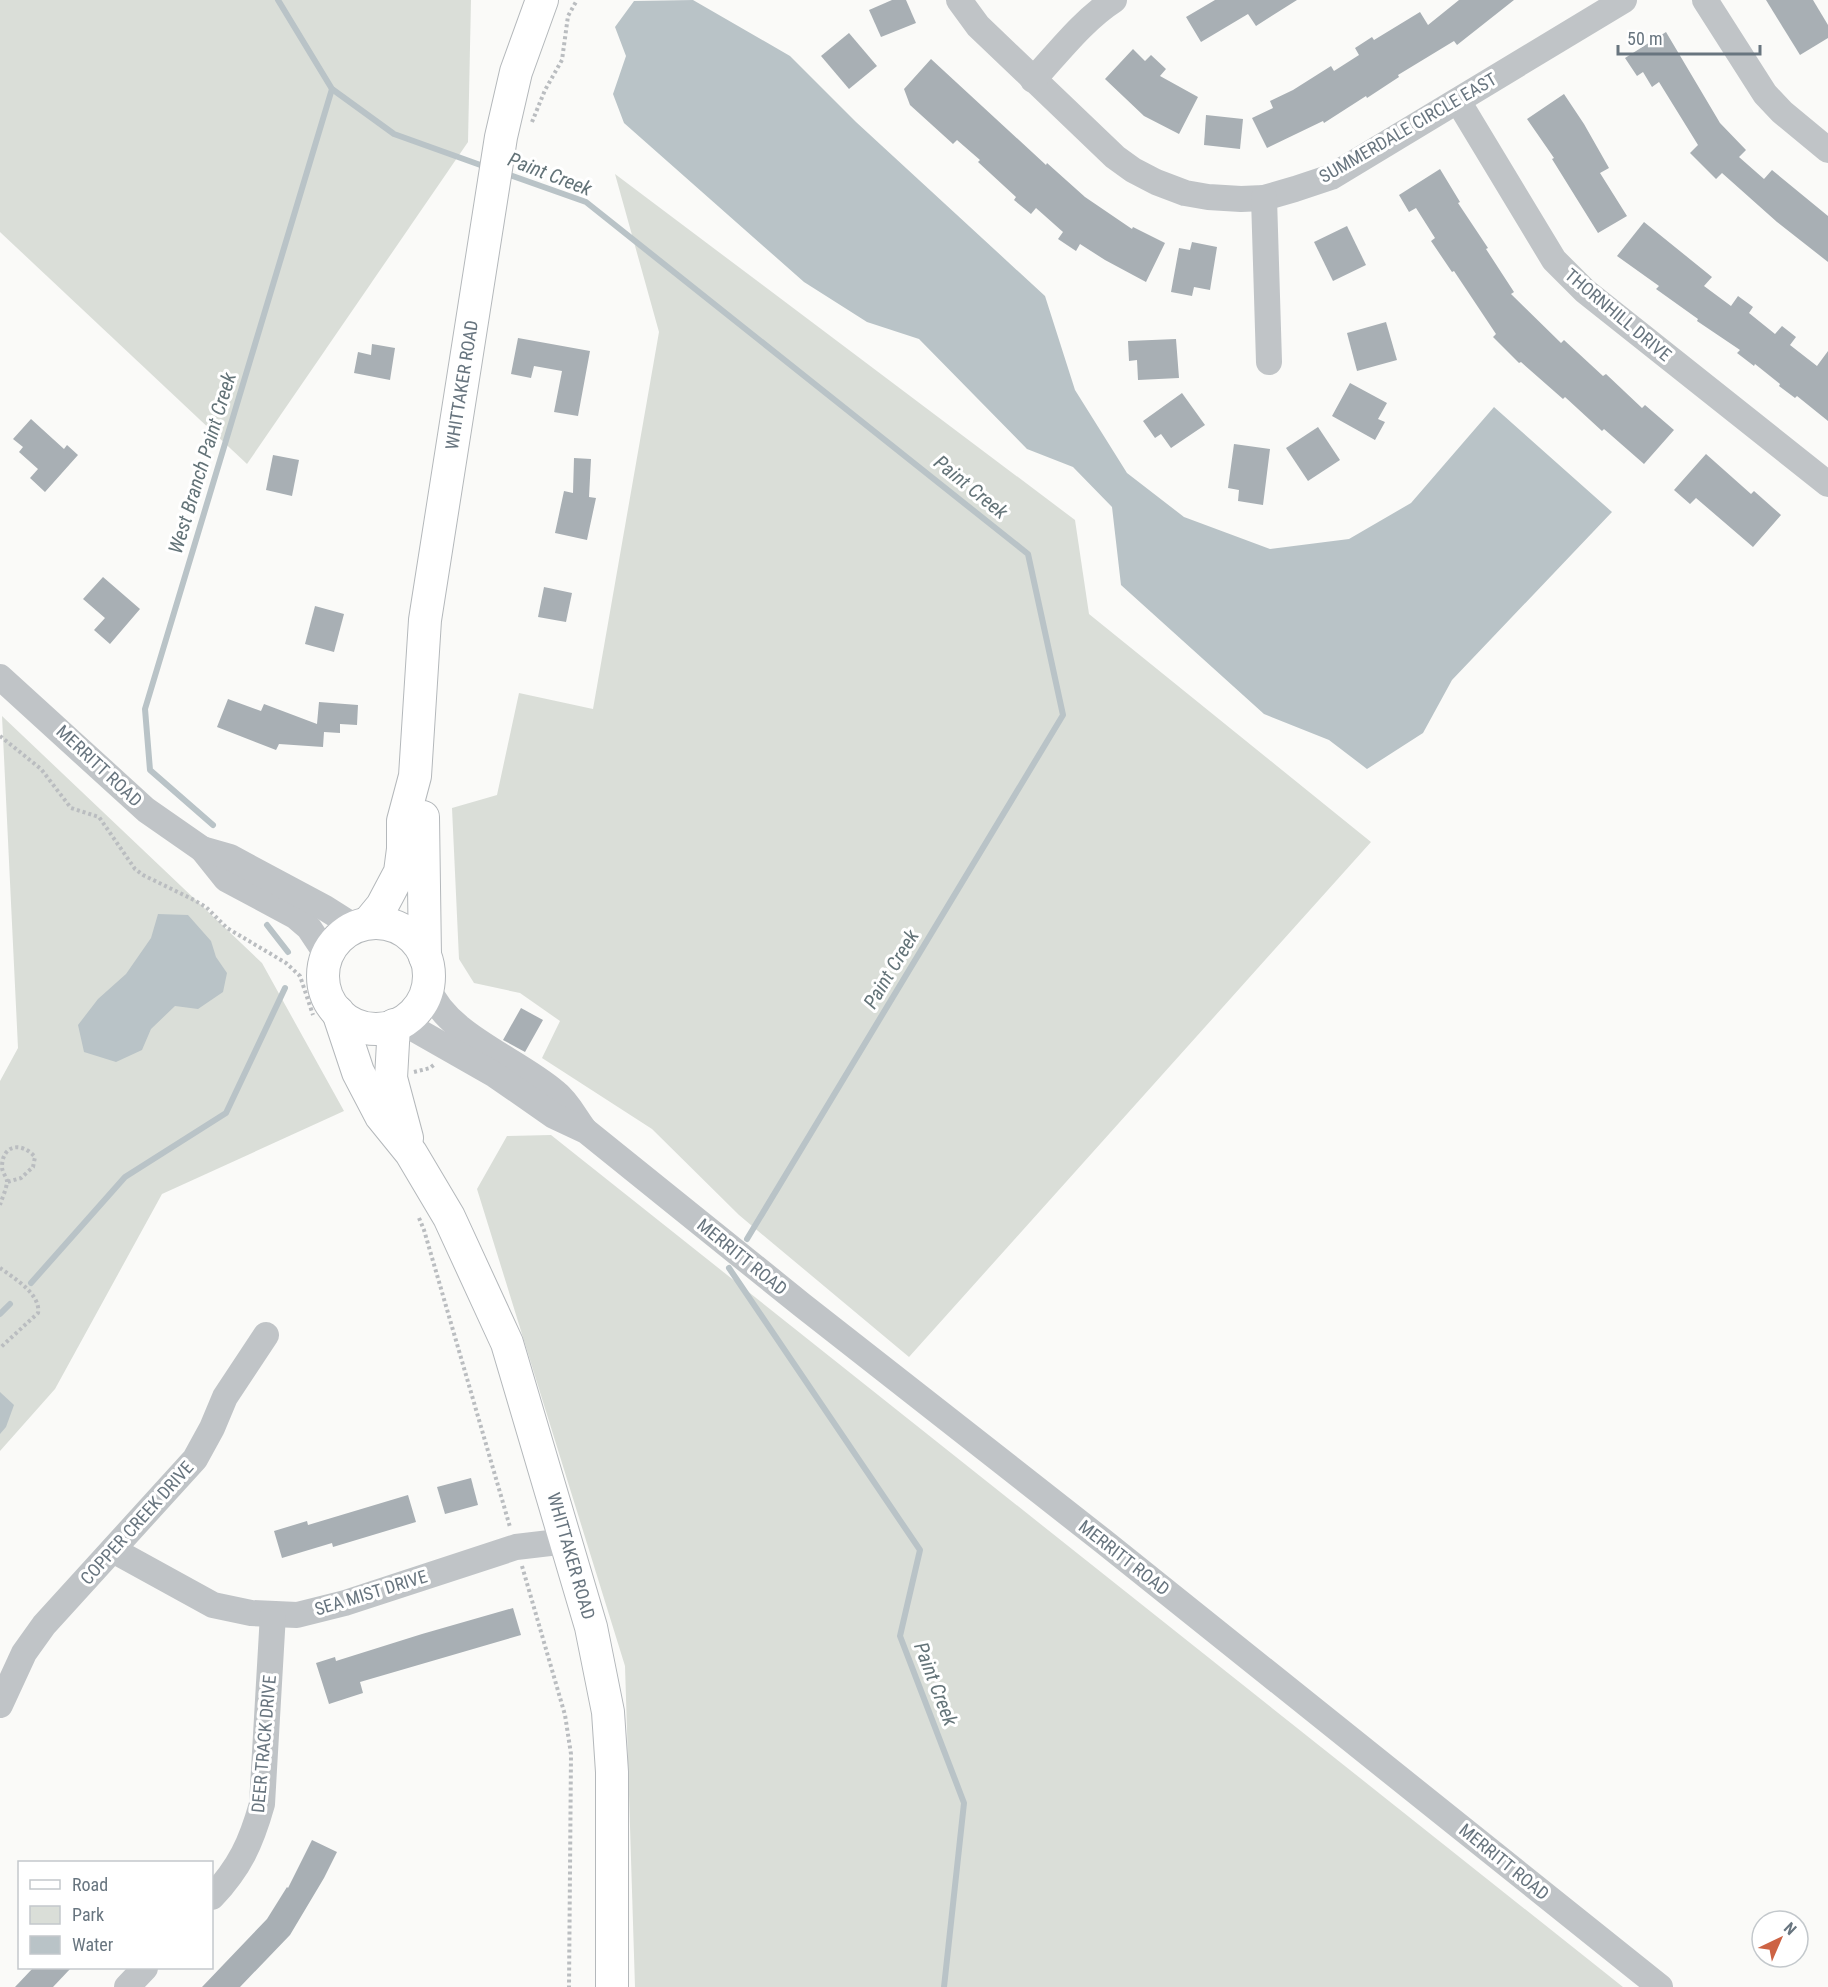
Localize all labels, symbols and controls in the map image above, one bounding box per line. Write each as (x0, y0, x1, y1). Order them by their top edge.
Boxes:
scale bar (1618, 18, 1760, 56)
text: 50 m (1627, 28, 1662, 49)
street label: SUMMERDALE CIRCLE EAST (1315, 68, 1500, 187)
water label: Paint Creek (505, 147, 596, 201)
street label: THORNHILL DRIVE (1561, 264, 1676, 365)
street label: WHITTAKER ROAD (441, 319, 482, 451)
water label: West Branch Paint Creek (163, 368, 241, 556)
water label: Paint Creek (929, 450, 1014, 525)
street label: MERRITT ROAD (52, 721, 147, 811)
water label: Paint Creek (858, 924, 925, 1013)
street label: MERRITT ROAD (693, 1214, 791, 1299)
street label: COPPER CREEK DRIVE (76, 1457, 198, 1589)
street label: WHITTAKER ROAD (543, 1490, 600, 1622)
street label: MERRITT ROAD (1075, 1516, 1174, 1600)
street label: SEA MIST DRIVE (312, 1565, 430, 1620)
water label: Paint Creek (909, 1639, 963, 1730)
street label: DEER TRACK DRIVE (247, 1674, 280, 1814)
street label: MERRITT ROAD (1455, 1819, 1553, 1904)
legend (18, 1861, 213, 1969)
text: Road (72, 1874, 108, 1895)
text: Park (72, 1904, 104, 1925)
north arrow (1750, 1909, 1810, 1969)
text: N (1780, 1918, 1800, 1939)
text: Water (72, 1934, 114, 1955)

